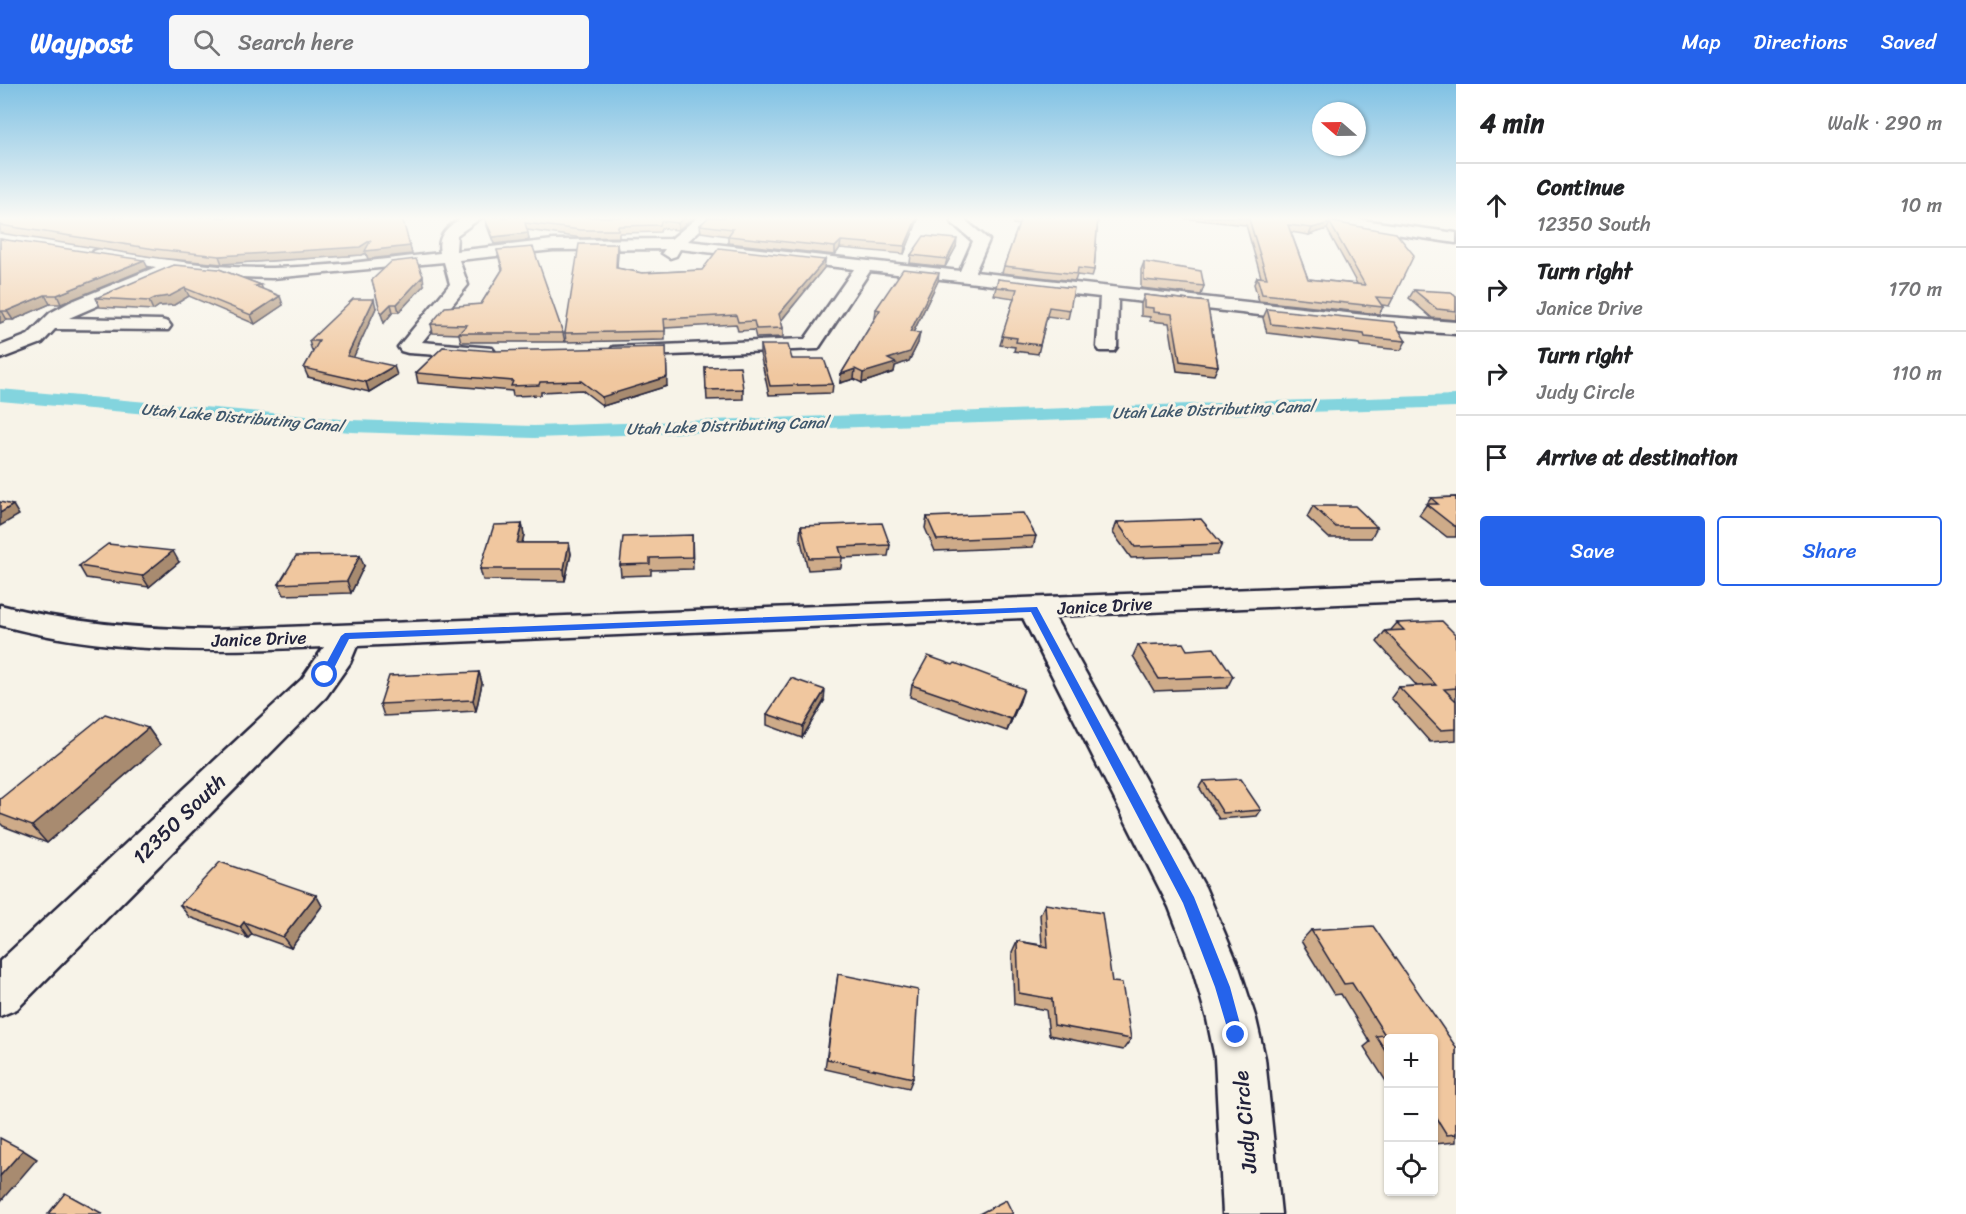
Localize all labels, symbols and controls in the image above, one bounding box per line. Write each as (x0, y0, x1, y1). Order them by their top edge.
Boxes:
search box (169, 15, 589, 69)
text: Waypost (30, 18, 133, 67)
text: Search here (238, 23, 354, 62)
text: Map (1682, 23, 1720, 61)
text: Directions (1753, 23, 1848, 61)
text: Saved (1881, 23, 1936, 61)
icon: search (190, 26, 223, 59)
text: 4 min (1480, 100, 1544, 146)
north arrow (1312, 102, 1366, 156)
text: Walk · 290 m (1827, 106, 1942, 141)
text: Continue (1537, 168, 1625, 207)
text: 10 m (1900, 188, 1942, 223)
icon: ahead (1480, 189, 1513, 222)
text: 12350 South (1537, 207, 1651, 242)
text: Turn right (1537, 252, 1632, 291)
text: 170 m (1889, 272, 1942, 307)
icon: right (1480, 273, 1513, 306)
text: Janice Drive (1537, 291, 1643, 326)
text: Turn right (1537, 336, 1632, 375)
text: 110 m (1892, 356, 1942, 391)
icon: right (1480, 357, 1513, 390)
text: Judy Circle (1537, 375, 1635, 410)
water label: Utah Lake Distributing Canal (1111, 391, 1318, 428)
water label: Utah Lake Distributing Canal (140, 394, 347, 441)
water label: Utah Lake Distributing Canal (625, 407, 832, 444)
text: Arrive at destination (1537, 438, 1738, 477)
icon: arrive (1480, 441, 1513, 474)
button: Save (1480, 516, 1705, 586)
button: Share (1717, 516, 1942, 586)
street label: Janice Drive (1056, 588, 1153, 625)
street label: Janice Drive (210, 621, 307, 657)
route start (311, 661, 337, 687)
street label: 12350 South (123, 764, 235, 874)
route end (1222, 1021, 1248, 1047)
map controls (1384, 1034, 1438, 1196)
button: + (1384, 1034, 1438, 1088)
street label: Judy Circle (1222, 1069, 1268, 1176)
button: − (1384, 1088, 1438, 1142)
button: locate (1384, 1142, 1438, 1196)

